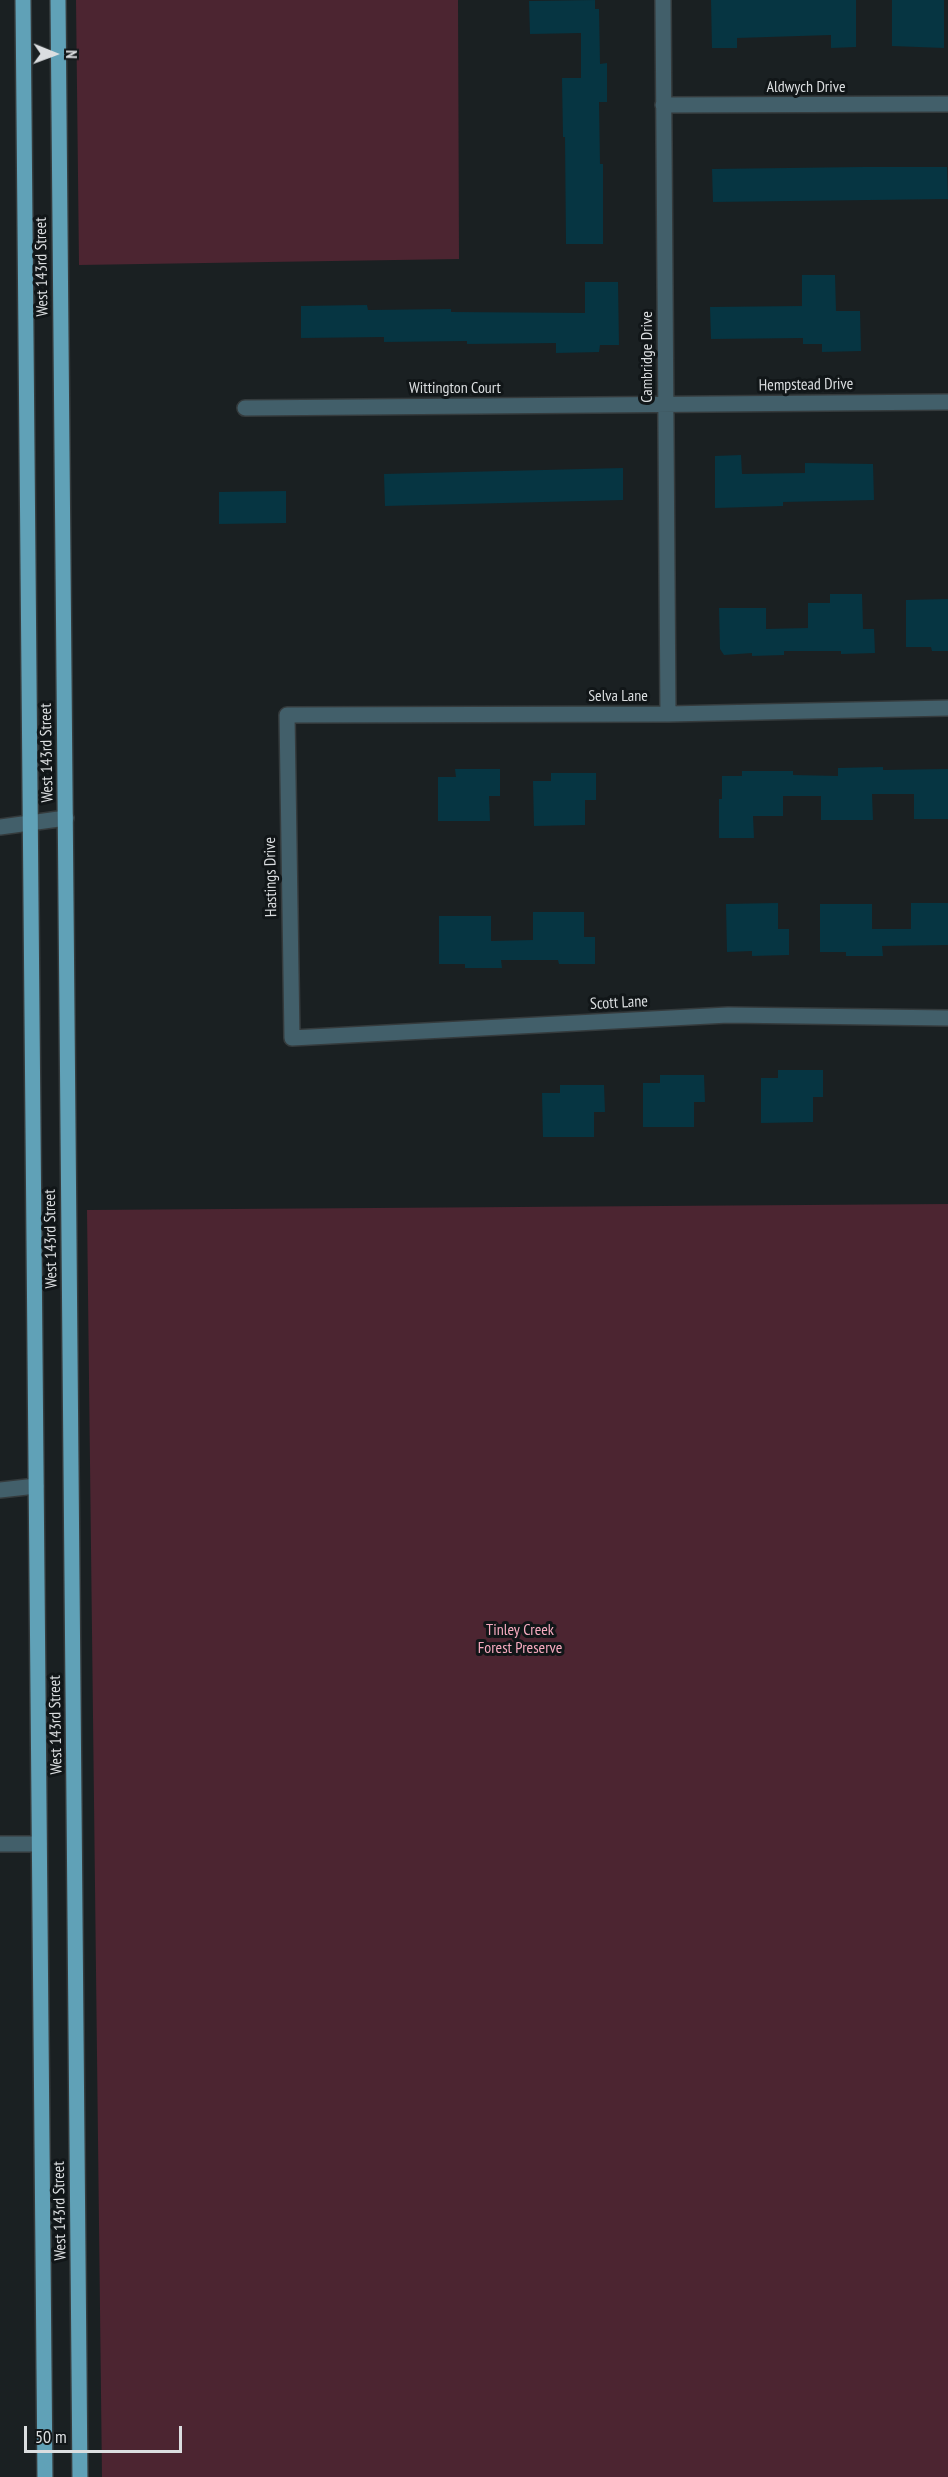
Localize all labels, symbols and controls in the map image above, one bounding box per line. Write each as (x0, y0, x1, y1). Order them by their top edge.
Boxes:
north arrow (24, 24, 84, 84)
text: N (62, 50, 82, 59)
street label: Aldwych Drive (766, 77, 846, 97)
street label: West 143rd Street (32, 217, 52, 317)
street label: Cambridge Drive (637, 311, 657, 403)
street label: Hempstead Drive (759, 375, 853, 395)
street label: Wittington Court (409, 378, 501, 398)
street label: Selva Lane (588, 686, 648, 706)
street label: West 143rd Street (37, 703, 57, 803)
street label: Hastings Drive (261, 837, 281, 917)
street label: Scott Lane (590, 992, 648, 1014)
street label: West 143rd Street (41, 1189, 61, 1289)
park label: Tinley Creek Forest Preserve (478, 1620, 562, 1658)
street label: West 143rd Street (46, 1675, 66, 1775)
street label: West 143rd Street (50, 2161, 70, 2261)
scale bar (27, 2414, 184, 2452)
text: 50 m (35, 2425, 67, 2448)

